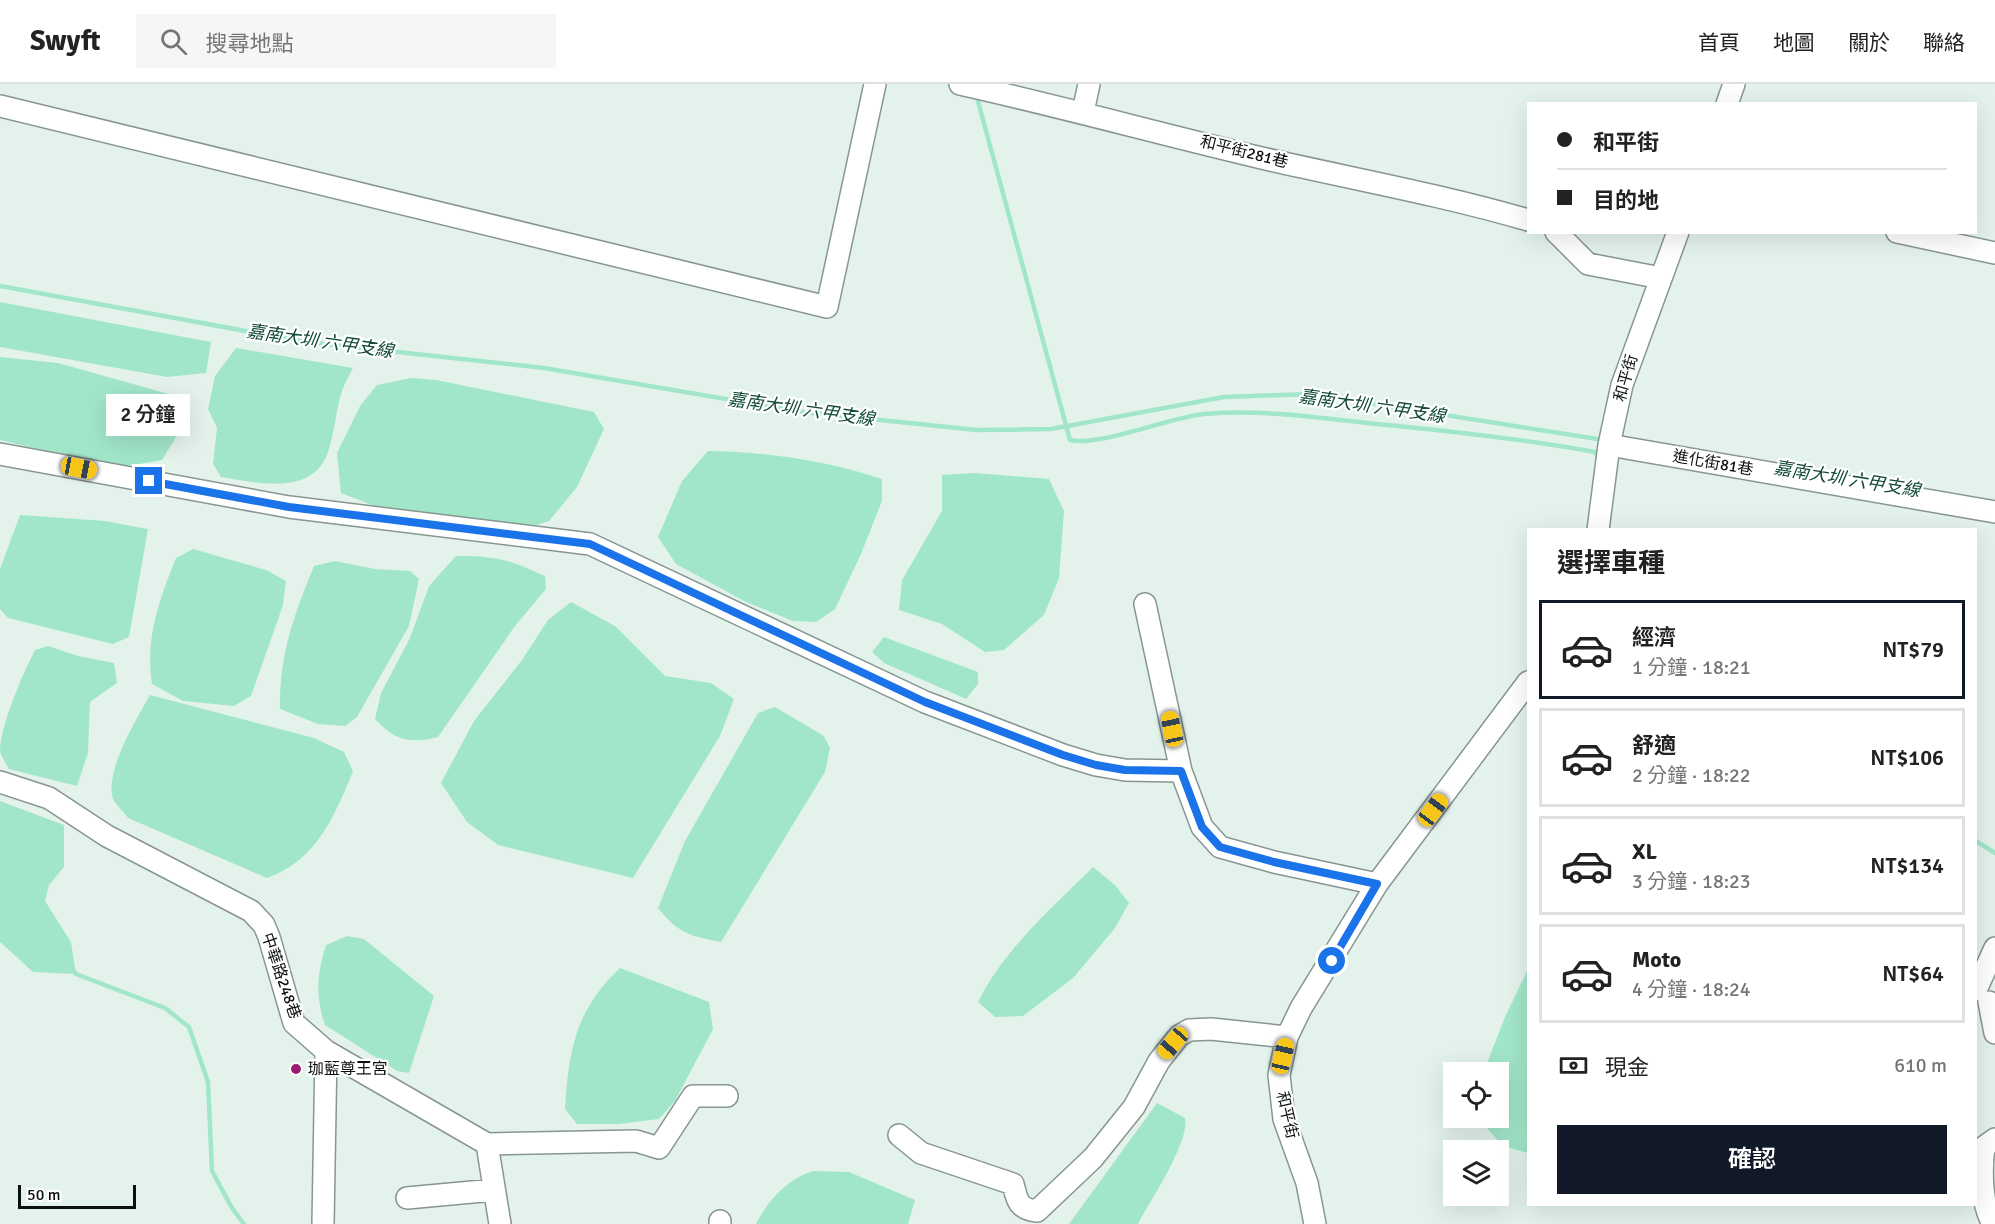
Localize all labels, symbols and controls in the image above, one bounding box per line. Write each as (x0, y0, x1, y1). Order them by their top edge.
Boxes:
search box (136, 14, 556, 68)
text: Swyft (30, 24, 100, 58)
icon: search (157, 25, 190, 58)
text: 搜尋地點 (205, 30, 293, 57)
text: 首頁 (1698, 30, 1740, 56)
text: 地圖 (1773, 30, 1815, 56)
text: 關於 (1848, 30, 1890, 56)
text: 聯絡 (1923, 30, 1965, 56)
text: 和平街 (1593, 129, 1659, 156)
street label: 和平街281巷 (1198, 131, 1290, 173)
text: 目的地 (1593, 187, 1659, 214)
water label: 嘉南大圳 六甲支線 (245, 320, 397, 362)
street label: 和平街 (1610, 352, 1642, 404)
water label: 嘉南大圳 六甲支線 (1297, 385, 1449, 427)
water label: 嘉南大圳 六甲支線 (726, 388, 878, 430)
callout: 2 分鐘 (107, 394, 191, 436)
text: 2 分鐘 (120, 402, 176, 427)
street label: 進化街81巷 (1671, 446, 1755, 480)
car (60, 456, 98, 480)
water label: 嘉南大圳 六甲支線 (1772, 457, 1924, 502)
route end (135, 467, 162, 494)
text: 選擇車種 (1557, 547, 1665, 580)
icon: car (1560, 623, 1614, 677)
text: 經濟 (1632, 624, 1676, 651)
text: NT$79 (1882, 636, 1944, 663)
text: 1 分鐘 · 18:21 (1632, 655, 1751, 680)
car (1159, 710, 1185, 748)
icon: car (1560, 731, 1614, 785)
text: 舒適 (1632, 732, 1676, 759)
text: NT$106 (1870, 744, 1944, 771)
text: 2 分鐘 · 18:22 (1632, 763, 1751, 788)
car (1415, 790, 1451, 830)
text: XL (1632, 838, 1657, 865)
icon: car (1560, 839, 1614, 893)
text: NT$134 (1870, 852, 1944, 879)
text: 3 分鐘 · 18:23 (1632, 869, 1751, 894)
street label: 中華路248巷 (257, 930, 305, 1022)
text: Moto (1632, 946, 1681, 973)
route start (1318, 947, 1345, 974)
icon: car (1560, 947, 1614, 1001)
text: NT$64 (1882, 960, 1944, 987)
text: 4 分鐘 · 18:24 (1632, 977, 1751, 1002)
car (1154, 1024, 1192, 1062)
car (1270, 1036, 1296, 1076)
icon: cash (1557, 1049, 1590, 1082)
text: 610 m (1894, 1053, 1947, 1078)
text: 現金 (1605, 1054, 1649, 1081)
place label: 珈藍尊王宮 (308, 1059, 388, 1079)
marker: 珈藍尊王宮 (289, 1062, 303, 1076)
map controls (1443, 1062, 1509, 1206)
button: locate (1443, 1062, 1509, 1128)
street label: 和平街 (1272, 1089, 1302, 1141)
button: 確認 (1557, 1125, 1947, 1194)
button: layers (1443, 1140, 1509, 1206)
scale bar (18, 1182, 136, 1210)
text: 50 m (27, 1185, 61, 1205)

